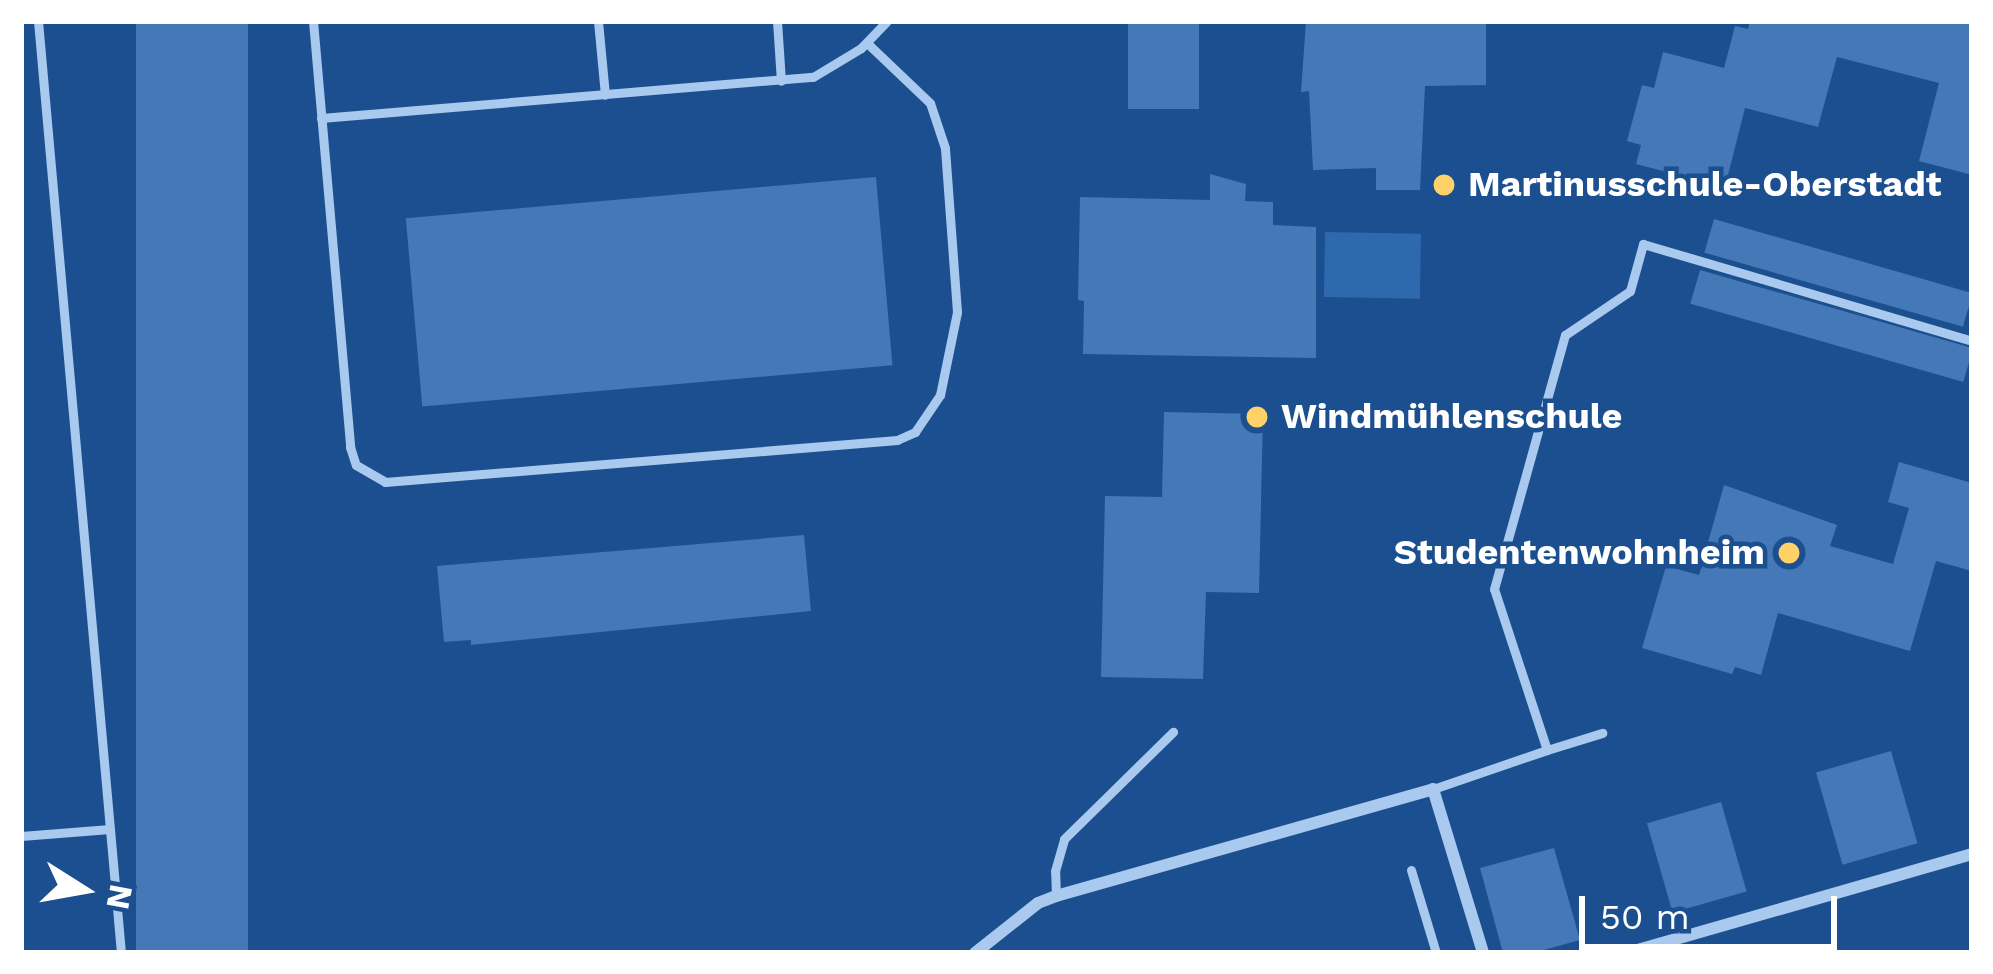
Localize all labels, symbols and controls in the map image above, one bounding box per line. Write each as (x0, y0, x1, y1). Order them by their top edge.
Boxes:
place label: Martinusschule-Oberstadt (1468, 163, 1942, 207)
marker: Martinusschule-Oberstadt (1431, 172, 1457, 198)
place label: Windmühlenschule (1281, 395, 1622, 439)
marker: Windmühlenschule (1244, 404, 1270, 430)
place label: Studentenwohnheim (1394, 531, 1765, 575)
marker: Studentenwohnheim (1776, 540, 1802, 566)
north arrow (24, 830, 144, 950)
scale bar (1585, 872, 1843, 946)
text: N (98, 881, 141, 913)
text: 50 m (1600, 896, 1690, 938)

